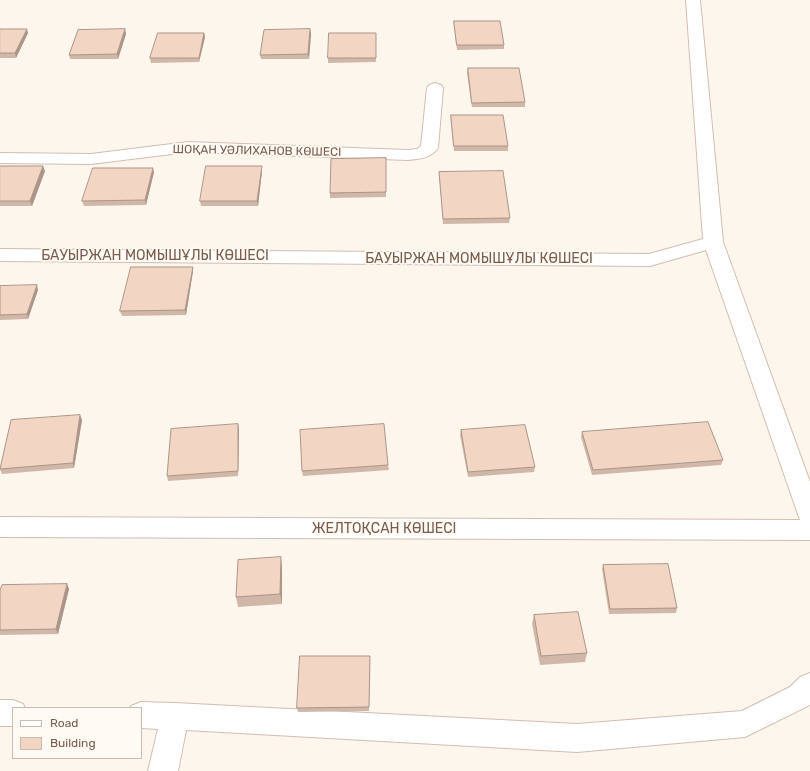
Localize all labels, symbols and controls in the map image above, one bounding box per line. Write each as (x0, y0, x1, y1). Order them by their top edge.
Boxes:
street label: ШОҚАН УӘЛИХАНОВ КӨШЕСІ (173, 142, 341, 160)
street label: БАУЫРЖАН МОМЫШҰЛЫ КӨШЕСІ (41, 248, 269, 264)
street label: БАУЫРЖАН МОМЫШҰЛЫ КӨШЕСІ (365, 251, 593, 267)
street label: ЖЕЛТОҚСАН КӨШЕСІ (312, 521, 456, 537)
legend (12, 707, 142, 759)
text: Road (50, 716, 78, 730)
text: Building (50, 736, 96, 750)

